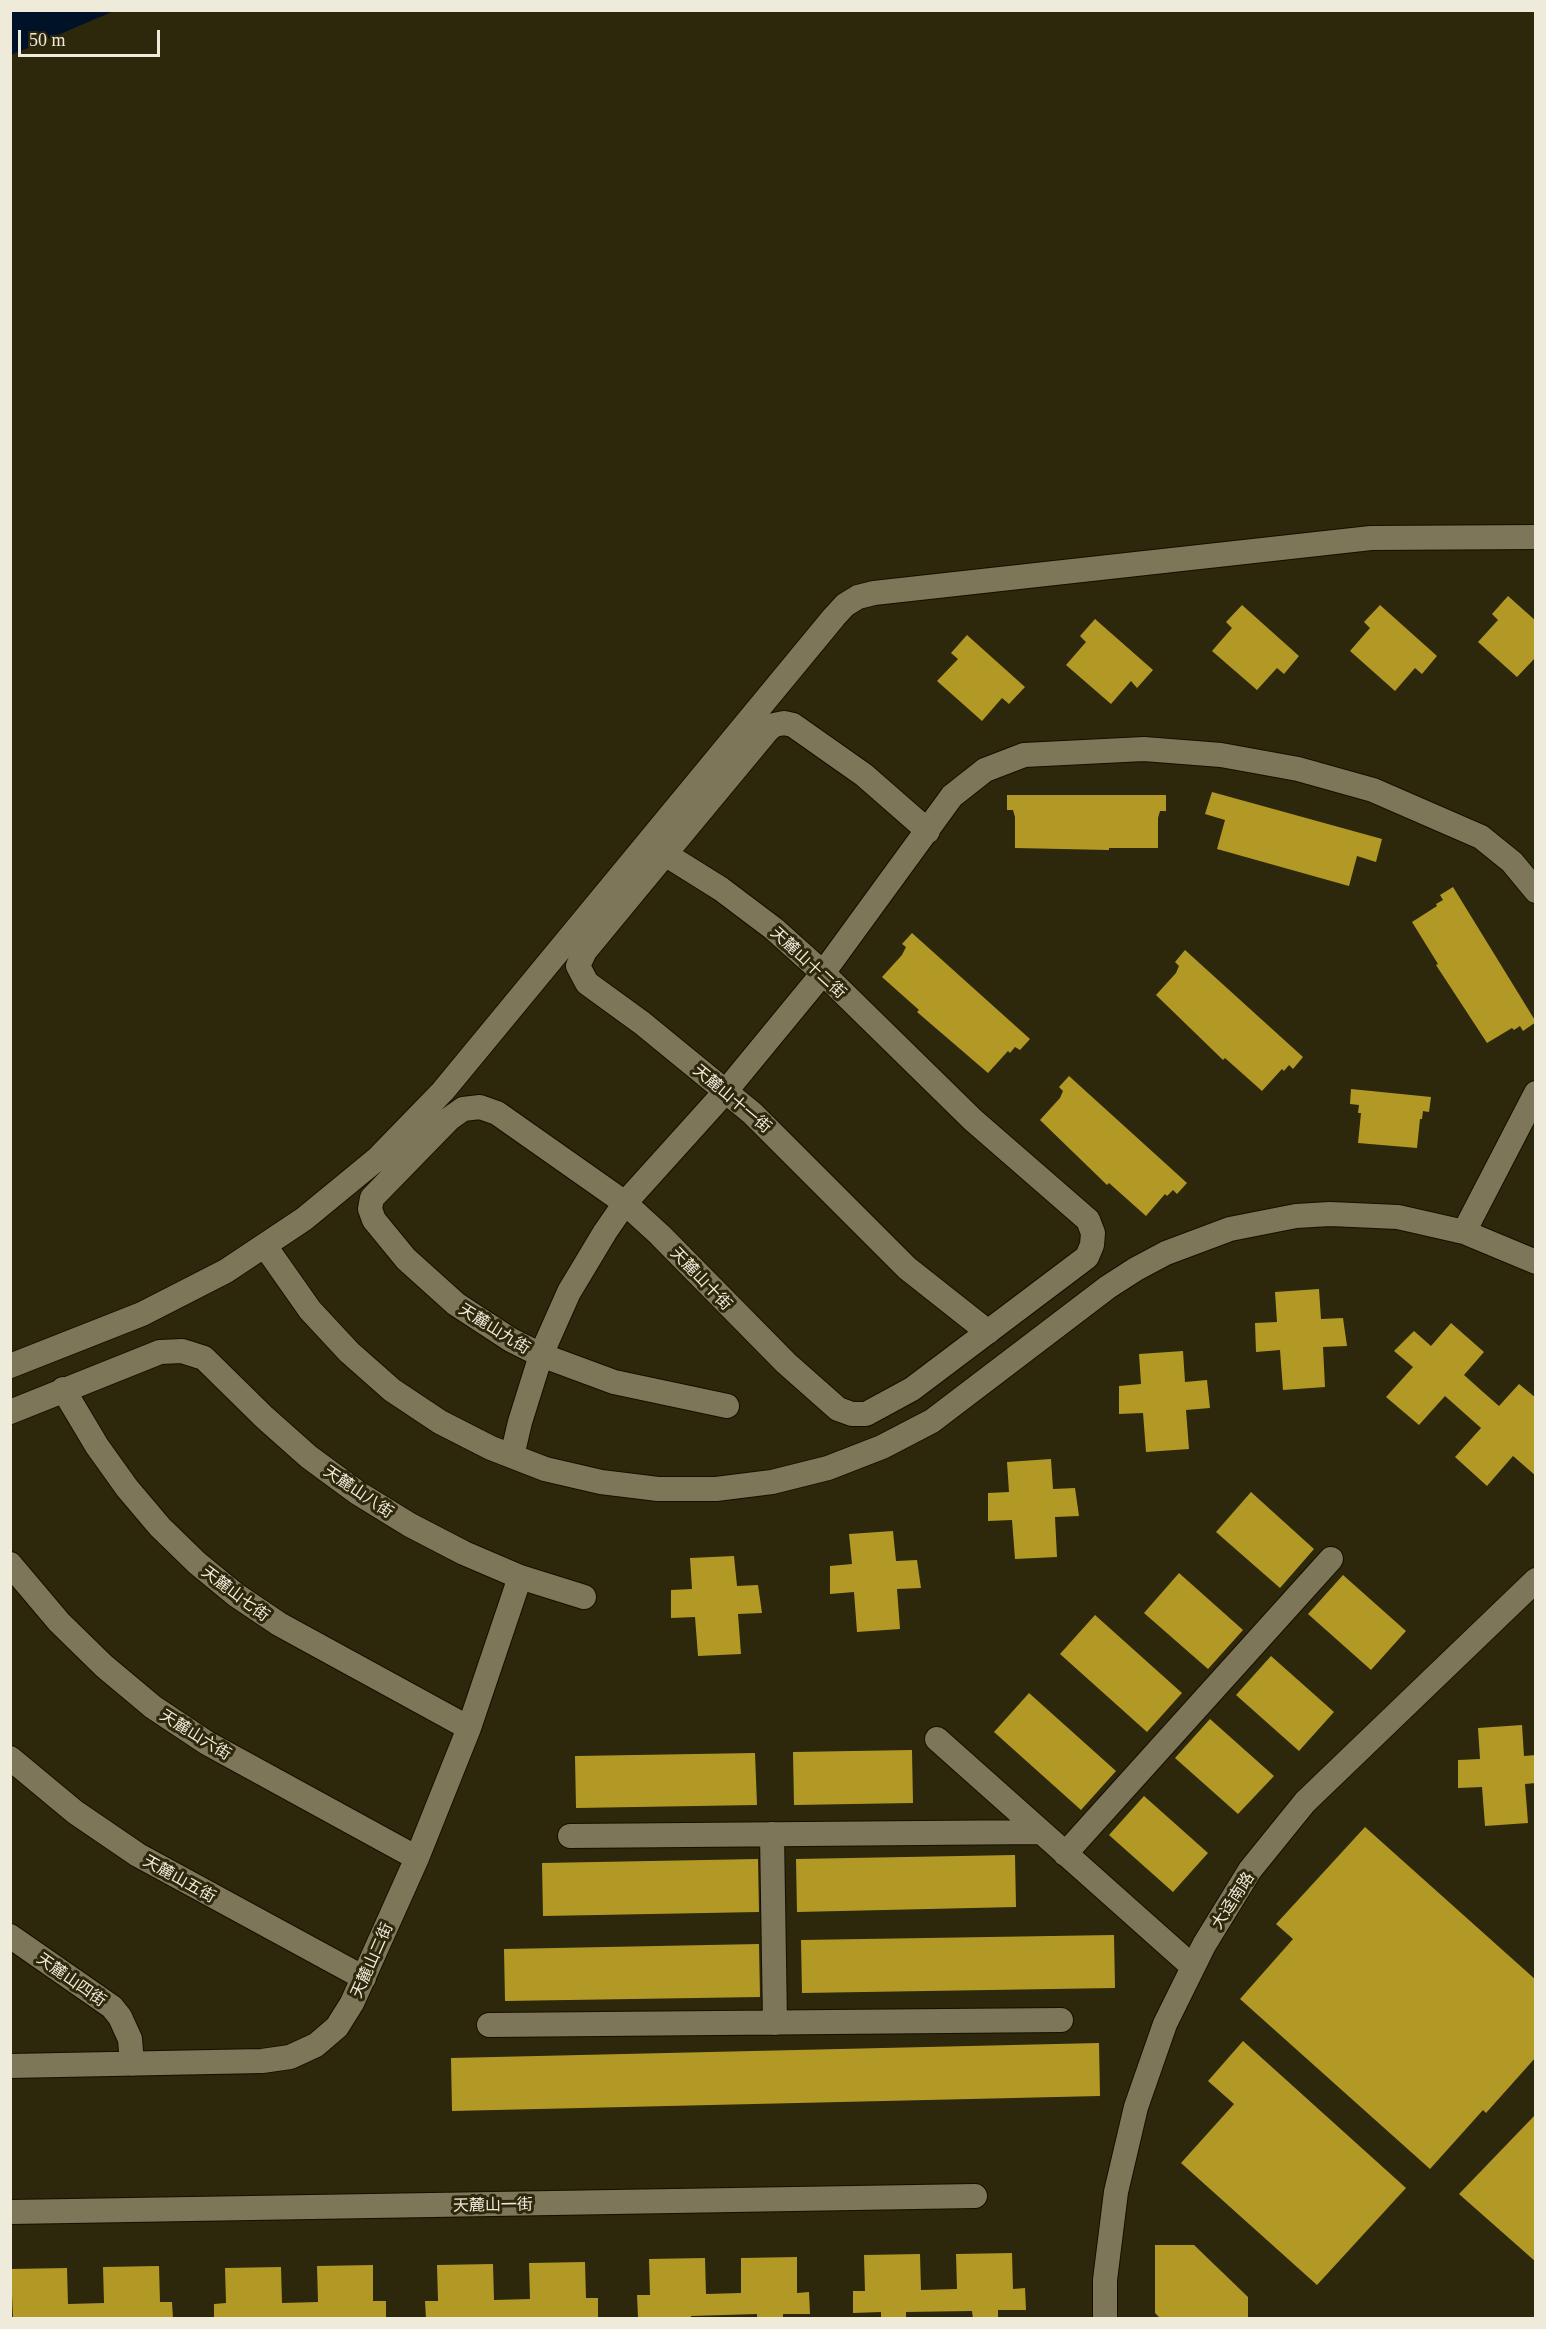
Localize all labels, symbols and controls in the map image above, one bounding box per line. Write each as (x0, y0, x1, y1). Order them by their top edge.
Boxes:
scale bar (21, 18, 164, 56)
text: 50 m (29, 30, 66, 50)
street label: 天麓山十二街 (767, 922, 851, 1002)
street label: 天麓山十一街 (690, 1060, 776, 1136)
street label: 天麓山十街 (667, 1243, 737, 1313)
street label: 天麓山九街 (456, 1299, 534, 1357)
street label: 天麓山八街 (320, 1461, 398, 1521)
street label: 天麓山七街 (198, 1561, 274, 1625)
street label: 天麓山六街 (157, 1705, 235, 1763)
street label: 天麓山五街 (140, 1850, 220, 1906)
street label: 大迳南路 (1207, 1868, 1257, 1932)
street label: 天麓山二街 (346, 1920, 396, 2000)
street label: 天麓山四街 (34, 1948, 110, 2010)
street label: 天麓山一街 (453, 2194, 533, 2214)

